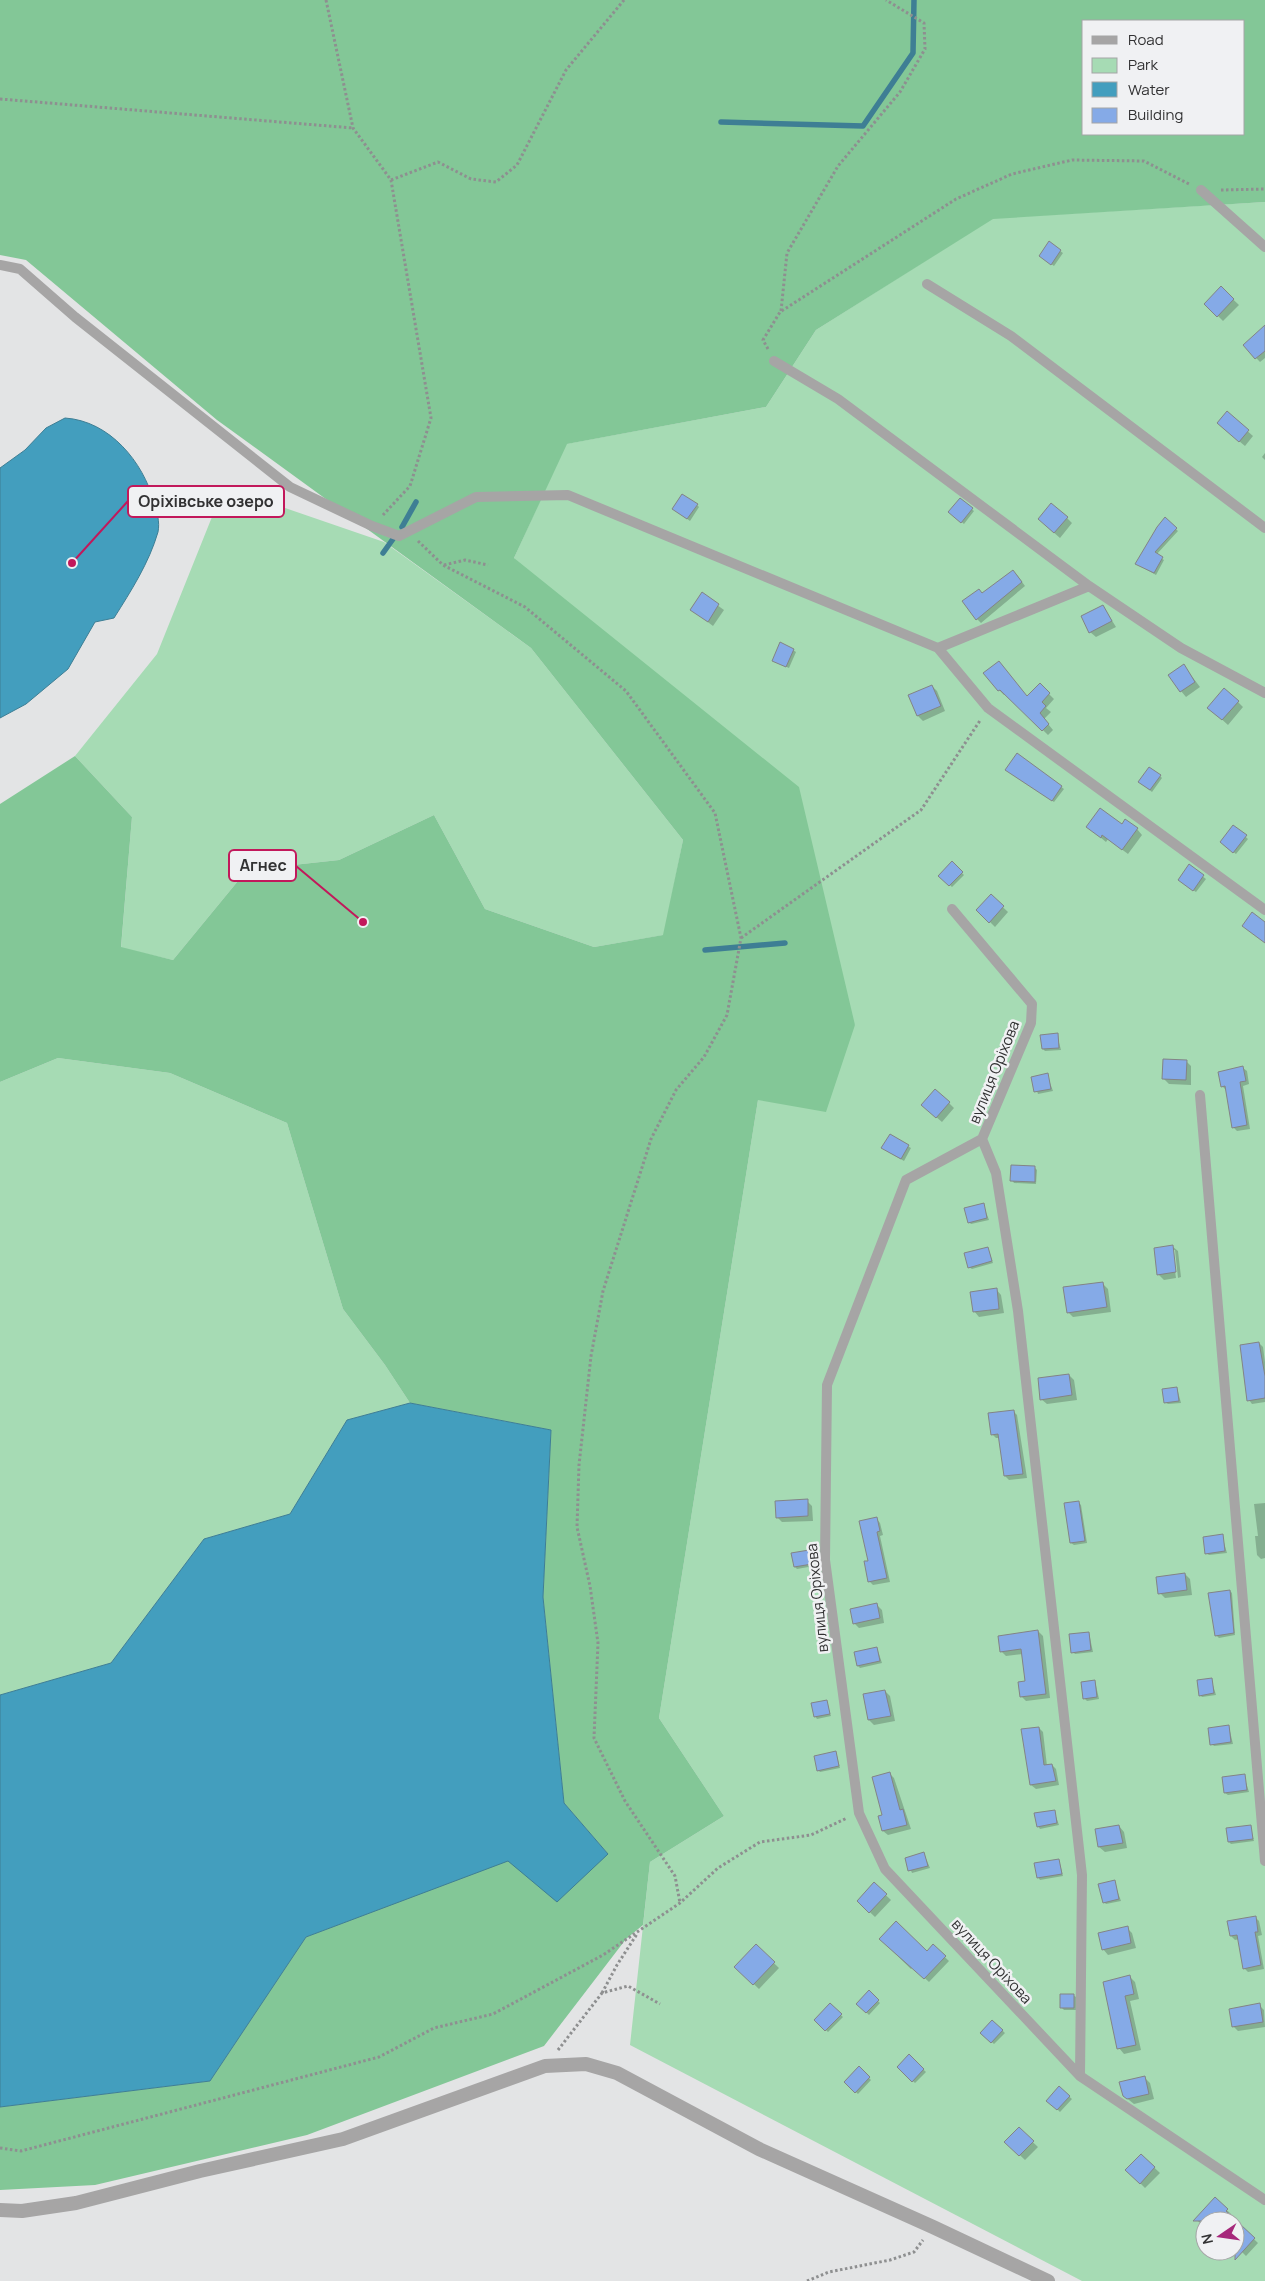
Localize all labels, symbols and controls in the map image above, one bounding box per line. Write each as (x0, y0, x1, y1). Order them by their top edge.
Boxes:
legend (1082, 20, 1245, 135)
text: Road (1128, 29, 1164, 50)
text: Park (1128, 54, 1158, 75)
text: Water (1128, 79, 1170, 100)
text: Building (1128, 104, 1183, 125)
callout: Оріхівське озеро (128, 486, 284, 517)
text: Оріхівське озеро (138, 490, 274, 512)
callout: Агнес (229, 850, 296, 881)
text: Агнес (239, 854, 287, 876)
street label: вулиця Оріхова (964, 1017, 1024, 1127)
street label: вулиця Оріхова (801, 1542, 833, 1654)
street label: вулиця Оріхова (947, 1914, 1037, 2008)
north arrow (1195, 2211, 1245, 2261)
text: N (1196, 2232, 1217, 2246)

